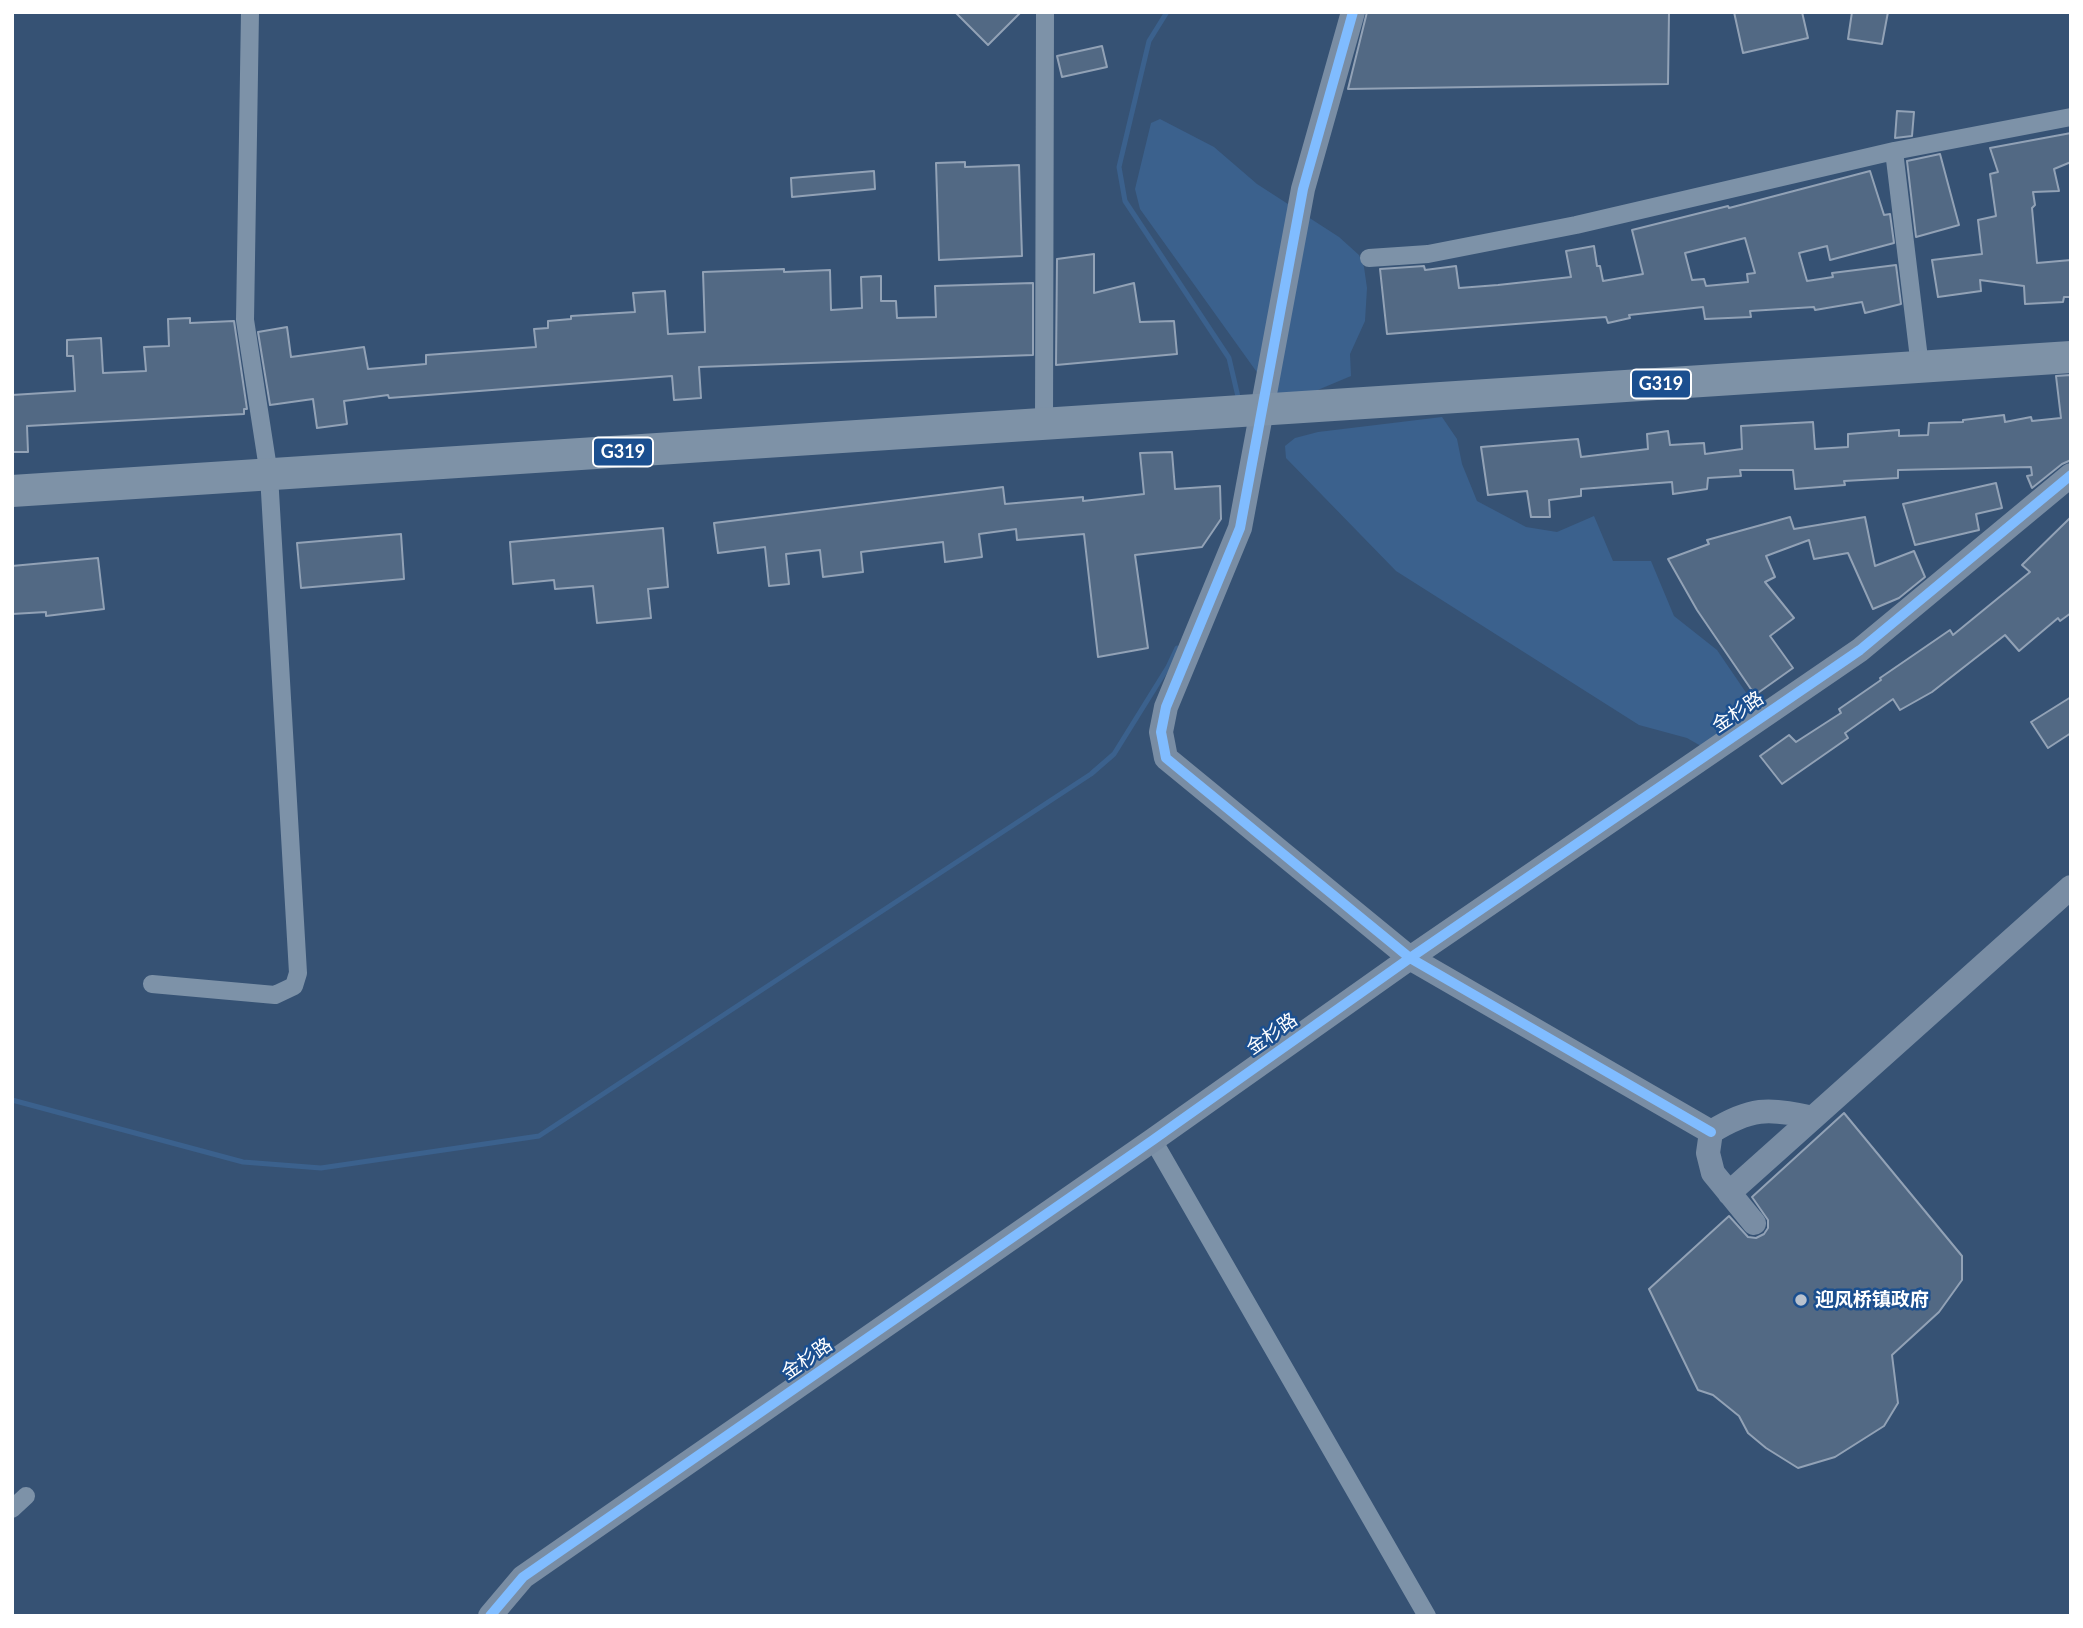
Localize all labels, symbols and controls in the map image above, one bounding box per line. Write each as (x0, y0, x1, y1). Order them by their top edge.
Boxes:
road number: G319 (1631, 370, 1691, 398)
road number: G319 (593, 438, 653, 466)
street label: 金杉路 (1708, 687, 1768, 737)
street label: 金杉路 (1242, 1008, 1302, 1060)
place label: 迎风桥镇政府 (1815, 1289, 1929, 1311)
marker: 迎风桥镇政府 (1793, 1292, 1809, 1308)
street label: 金杉路 (777, 1333, 837, 1385)

